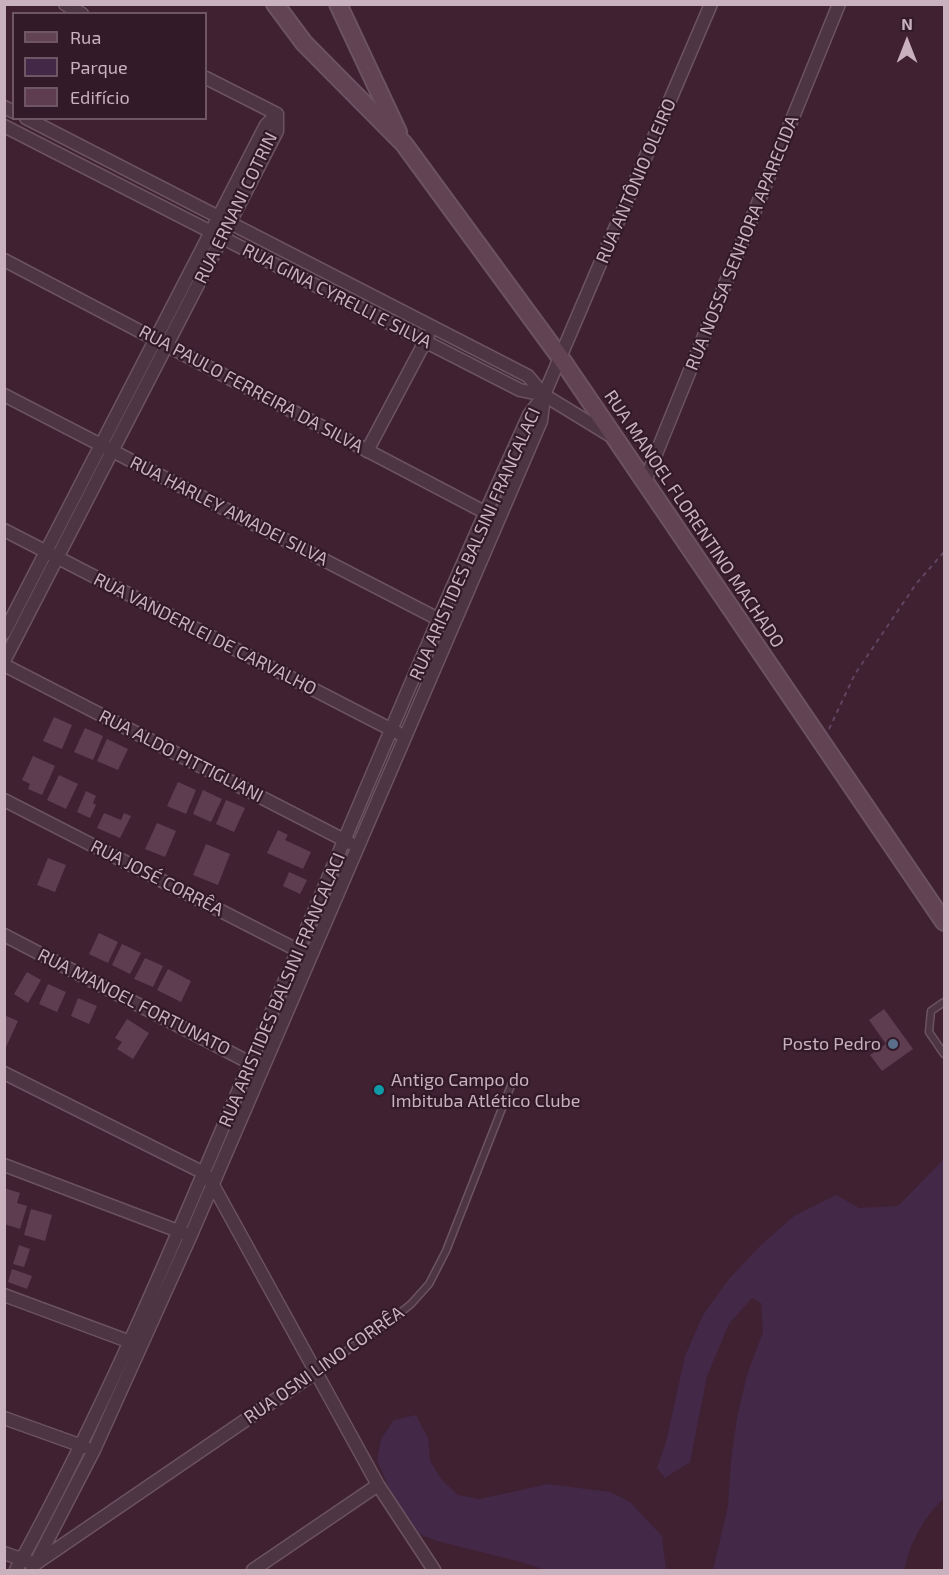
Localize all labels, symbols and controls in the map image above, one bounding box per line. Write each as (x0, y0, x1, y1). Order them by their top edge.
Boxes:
legend (12, 12, 207, 120)
north arrow (877, 12, 937, 72)
text: N (901, 14, 913, 33)
text: Rua (70, 26, 101, 48)
text: Parque (70, 56, 128, 78)
text: Edifício (70, 86, 130, 108)
street label: RUA ANTÔNIO OLEIRO (591, 95, 681, 267)
street label: RUA NOSSA SENHORA APARECIDA (681, 112, 803, 374)
street label: RUA ERNANI COTRIN (190, 129, 282, 287)
street label: RUA GINA CYRELLI E SILVA (239, 239, 435, 353)
street label: RUA PAULO FERREIRA DA SILVA (135, 321, 367, 457)
street label: RUA MANOEL FLORENTINO MACHADO (599, 386, 789, 652)
street label: RUA ARISTIDES BALSINI FRANCALACI (405, 404, 545, 684)
street label: RUA HARLEY AMADEI SILVA (126, 452, 332, 570)
street label: RUA VANDERLEI DE CARVALHO (90, 568, 320, 700)
street label: RUA ALDO PITTIGLIANI (95, 705, 267, 807)
street label: RUA JOSÉ CORRÊA (87, 835, 227, 921)
street label: RUA ARISTIDES BALSINI FRANCALACI (214, 850, 350, 1130)
street label: RUA MANOEL FORTUNATO (34, 944, 234, 1060)
place label: Posto Pedro (782, 1033, 881, 1055)
marker: Posto Pedro (886, 1037, 900, 1051)
place label: Antigo Campo do Imbituba Atlético Clube (391, 1069, 580, 1112)
marker: Antigo Campo do Imbituba Atlético Clube (372, 1083, 386, 1097)
street label: RUA OSNI LINO CORRÊA (240, 1302, 408, 1428)

